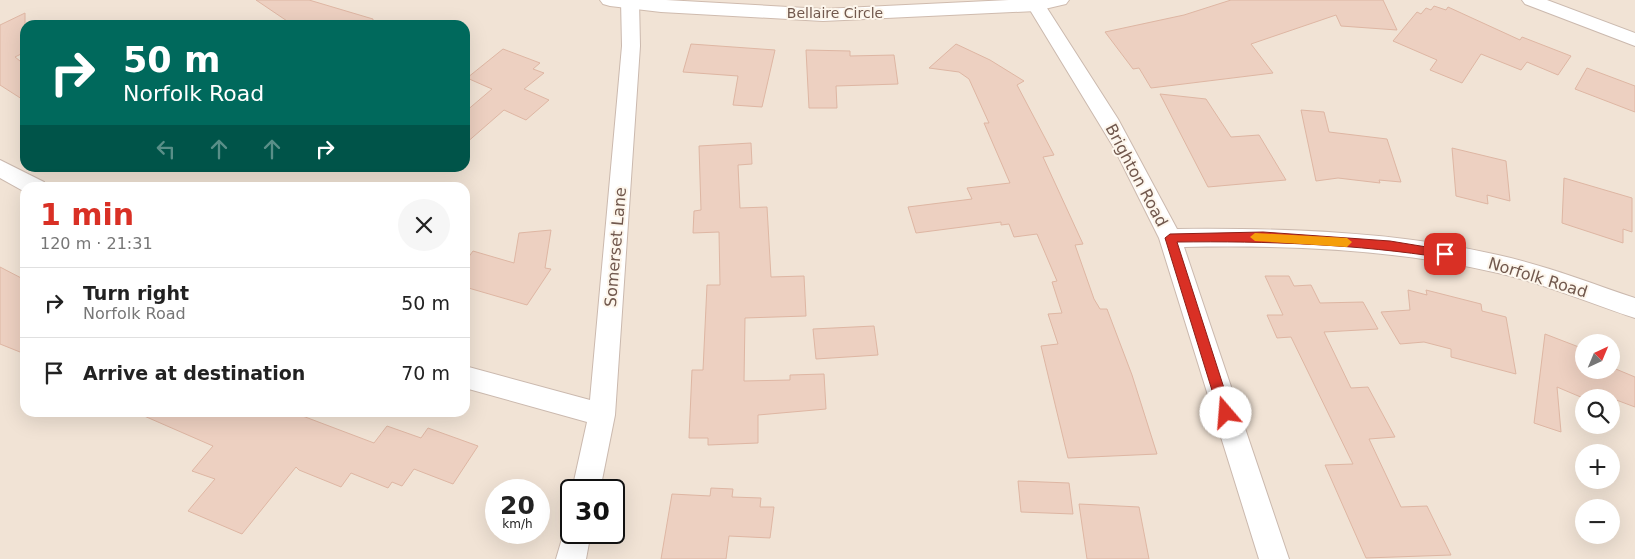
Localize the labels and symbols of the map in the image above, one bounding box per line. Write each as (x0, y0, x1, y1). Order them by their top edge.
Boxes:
street label: Bellaire Circle (787, 5, 883, 21)
street label: Brighton Road (1101, 121, 1172, 230)
street label: Somerset Lane (601, 186, 630, 308)
pin (1424, 233, 1466, 275)
street label: Norfolk Road (1486, 253, 1590, 302)
north arrow (1575, 334, 1620, 379)
position arrow (1199, 386, 1251, 438)
speed limit sign: 30 (560, 479, 625, 544)

